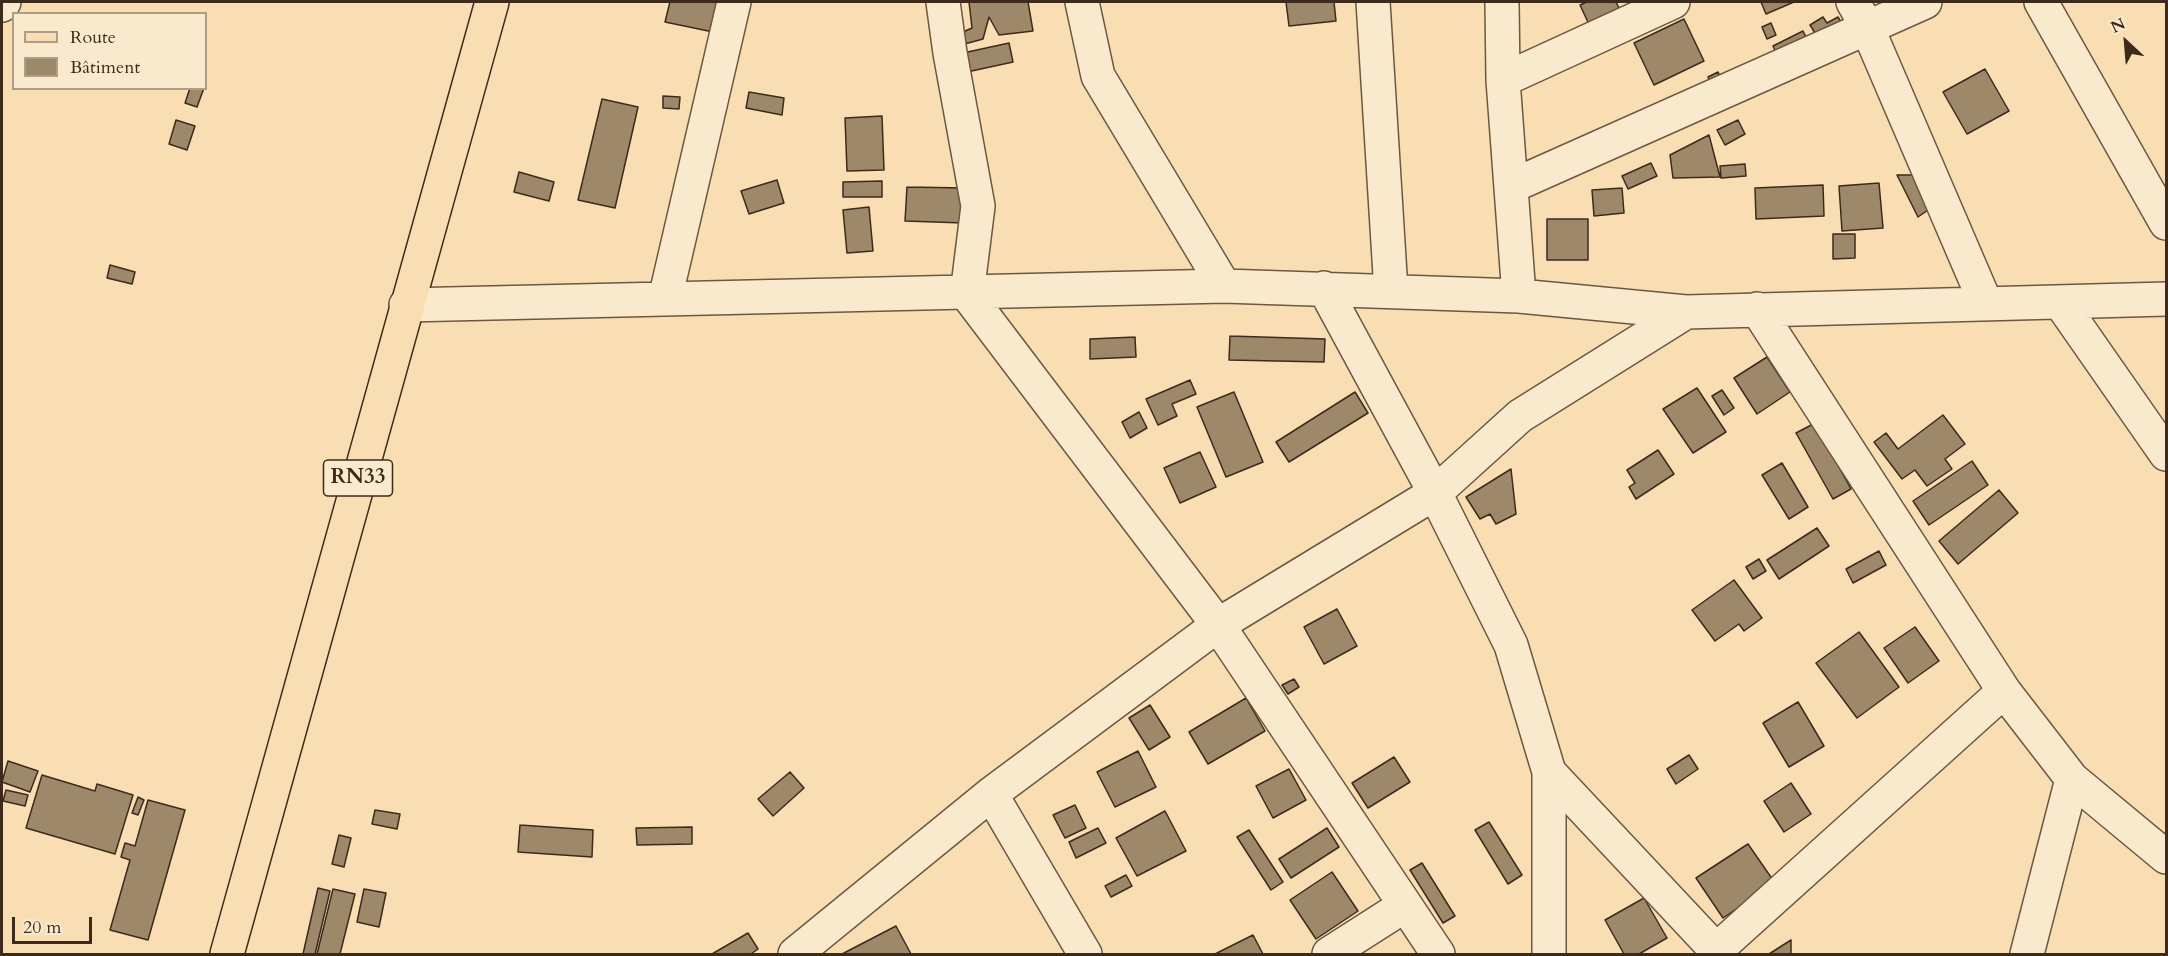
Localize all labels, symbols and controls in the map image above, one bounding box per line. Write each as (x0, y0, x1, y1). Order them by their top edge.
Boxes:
legend (12, 12, 207, 90)
north arrow (2096, 12, 2156, 72)
text: N (2107, 13, 2129, 39)
text: Route (70, 25, 116, 50)
text: Bâtiment (70, 55, 140, 80)
road number: RN33 (324, 460, 392, 496)
scale bar (15, 905, 94, 943)
text: 20 m (23, 915, 62, 940)

